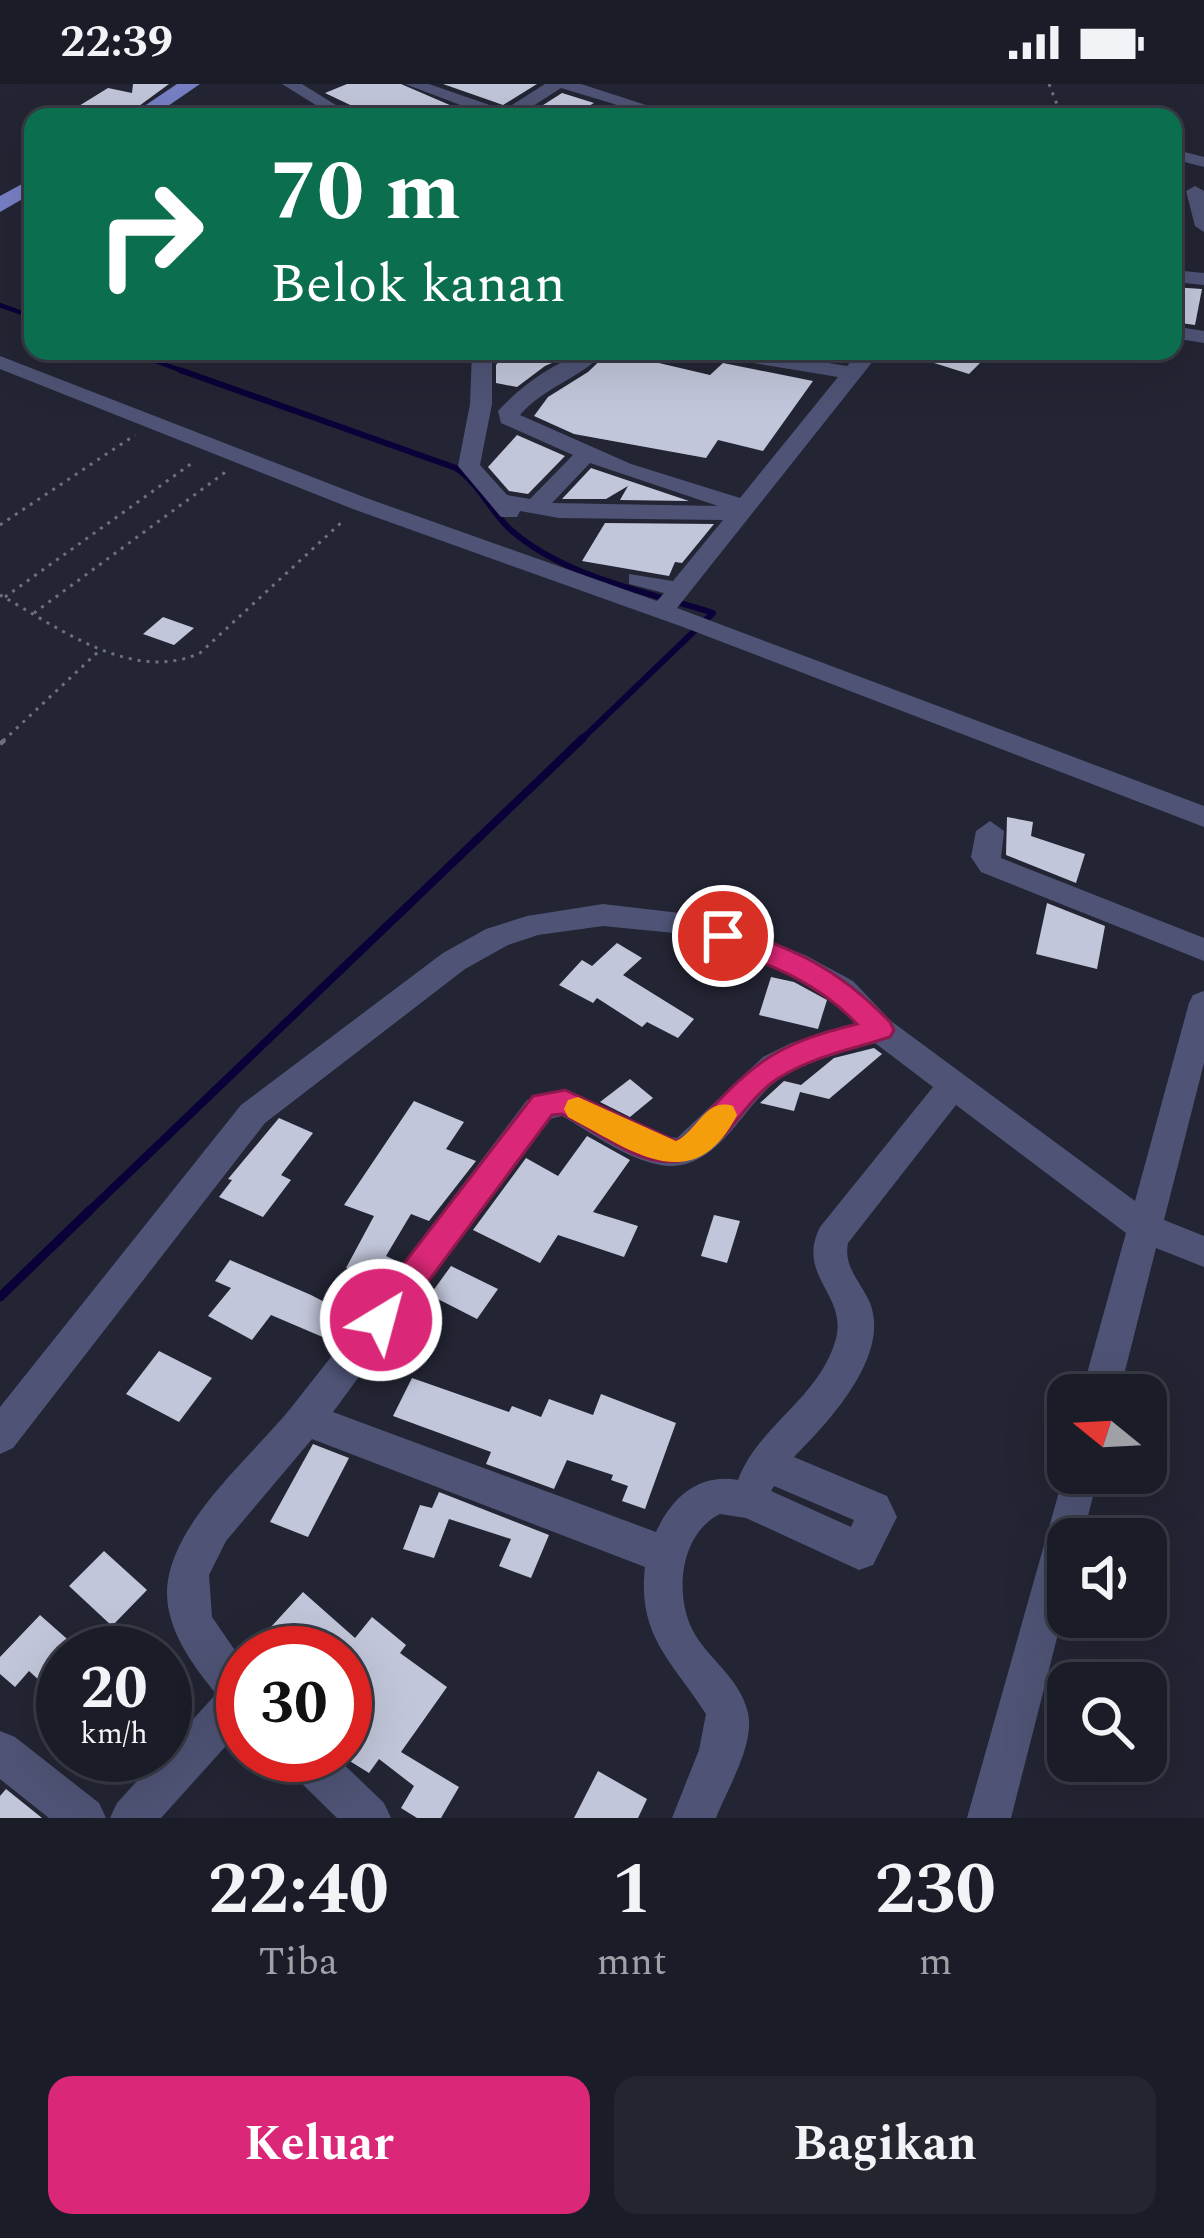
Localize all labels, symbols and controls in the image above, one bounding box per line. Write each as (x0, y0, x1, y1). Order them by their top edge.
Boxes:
text: 22:39 (60, 8, 173, 77)
text: 70 m (270, 129, 461, 257)
icon: right (72, 156, 228, 312)
text: Belok kanan (270, 244, 566, 326)
pin (672, 885, 774, 987)
icon: arrive (690, 903, 756, 969)
position arrow (318, 1257, 444, 1383)
north arrow (1047, 1374, 1167, 1494)
map controls (1047, 1374, 1167, 1782)
button: sound (1047, 1518, 1167, 1638)
speed limit sign: 30 (216, 1626, 372, 1782)
text: 20 (80, 1643, 148, 1735)
button: search (1047, 1662, 1167, 1782)
text: km/h (80, 1711, 148, 1757)
text: 22:40 (208, 1836, 389, 1945)
text: 1 (612, 1836, 652, 1945)
text: 230 (875, 1836, 996, 1945)
text: Tiba (259, 1933, 338, 1992)
text: mnt (597, 1933, 667, 1992)
text: m (919, 1933, 952, 1992)
button: Keluar (48, 2076, 590, 2214)
button: Bagikan (614, 2076, 1156, 2214)

